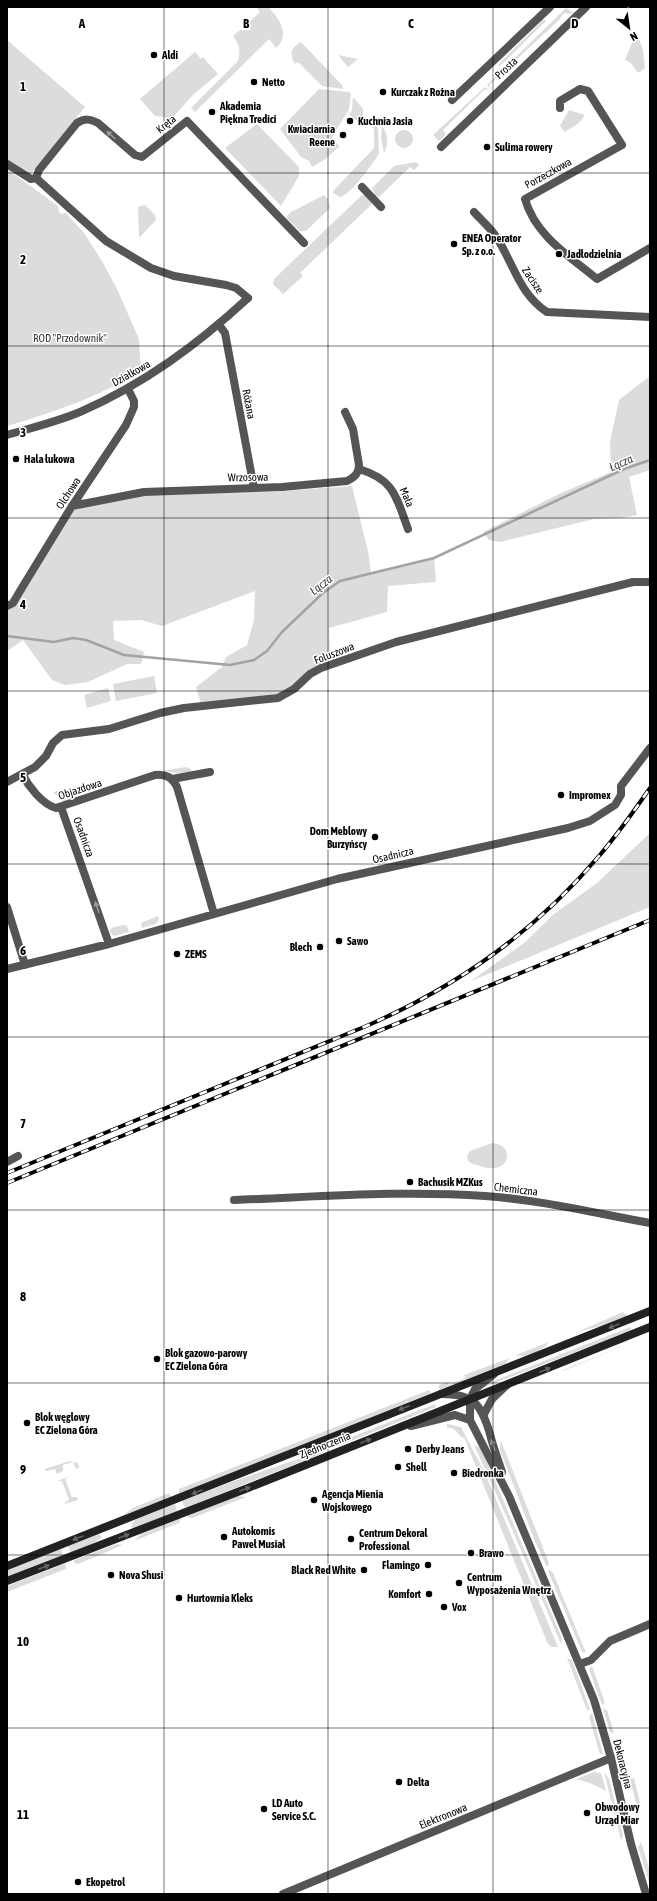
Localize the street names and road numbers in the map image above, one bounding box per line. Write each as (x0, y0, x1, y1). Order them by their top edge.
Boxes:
street label: Prosta (492, 55, 520, 81)
street label: Kręta (154, 112, 178, 136)
street label: Porzeczkowa (522, 155, 574, 191)
street label: Zacisze (520, 264, 546, 296)
street label: Działkowa (110, 358, 152, 388)
street label: Różana (240, 388, 258, 420)
street label: Wrzosowa (228, 471, 268, 483)
street label: Olchowa (53, 475, 83, 511)
street label: Mała (397, 485, 417, 509)
street label: Foluszowa (312, 640, 356, 666)
street label: Objazdowa (57, 776, 103, 802)
street label: Osadnicza (71, 815, 97, 859)
street label: Osadnicza (371, 844, 415, 866)
street label: Chemiczna (493, 1180, 539, 1198)
street label: Zjednoczenia (298, 1429, 352, 1461)
street label: Dekoracyjna (611, 1738, 635, 1790)
street label: Elektronowa (417, 1801, 469, 1831)

